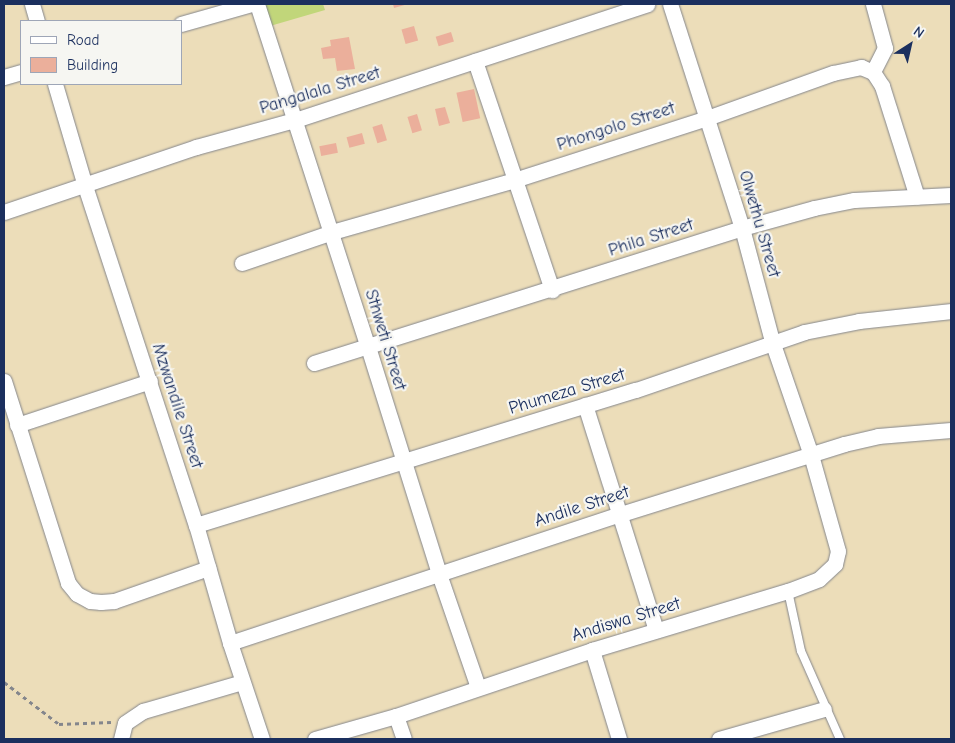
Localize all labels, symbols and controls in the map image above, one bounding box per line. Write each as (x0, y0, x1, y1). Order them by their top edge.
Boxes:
legend (20, 20, 182, 85)
north arrow (885, 20, 935, 70)
text: N (910, 23, 928, 42)
text: Road (67, 31, 99, 49)
text: Building (67, 56, 118, 74)
street label: Pangalala Street (257, 62, 383, 120)
street label: Phongolo Street (554, 98, 678, 156)
street label: Olwethu Street (733, 168, 785, 280)
street label: Phila Street (606, 214, 696, 262)
street label: Sthweti Street (359, 287, 411, 393)
street label: Mzwandile Street (147, 341, 207, 471)
street label: Phumeza Street (506, 364, 628, 420)
street label: Andile Street (532, 482, 632, 532)
street label: Andiswa Street (569, 593, 683, 647)

